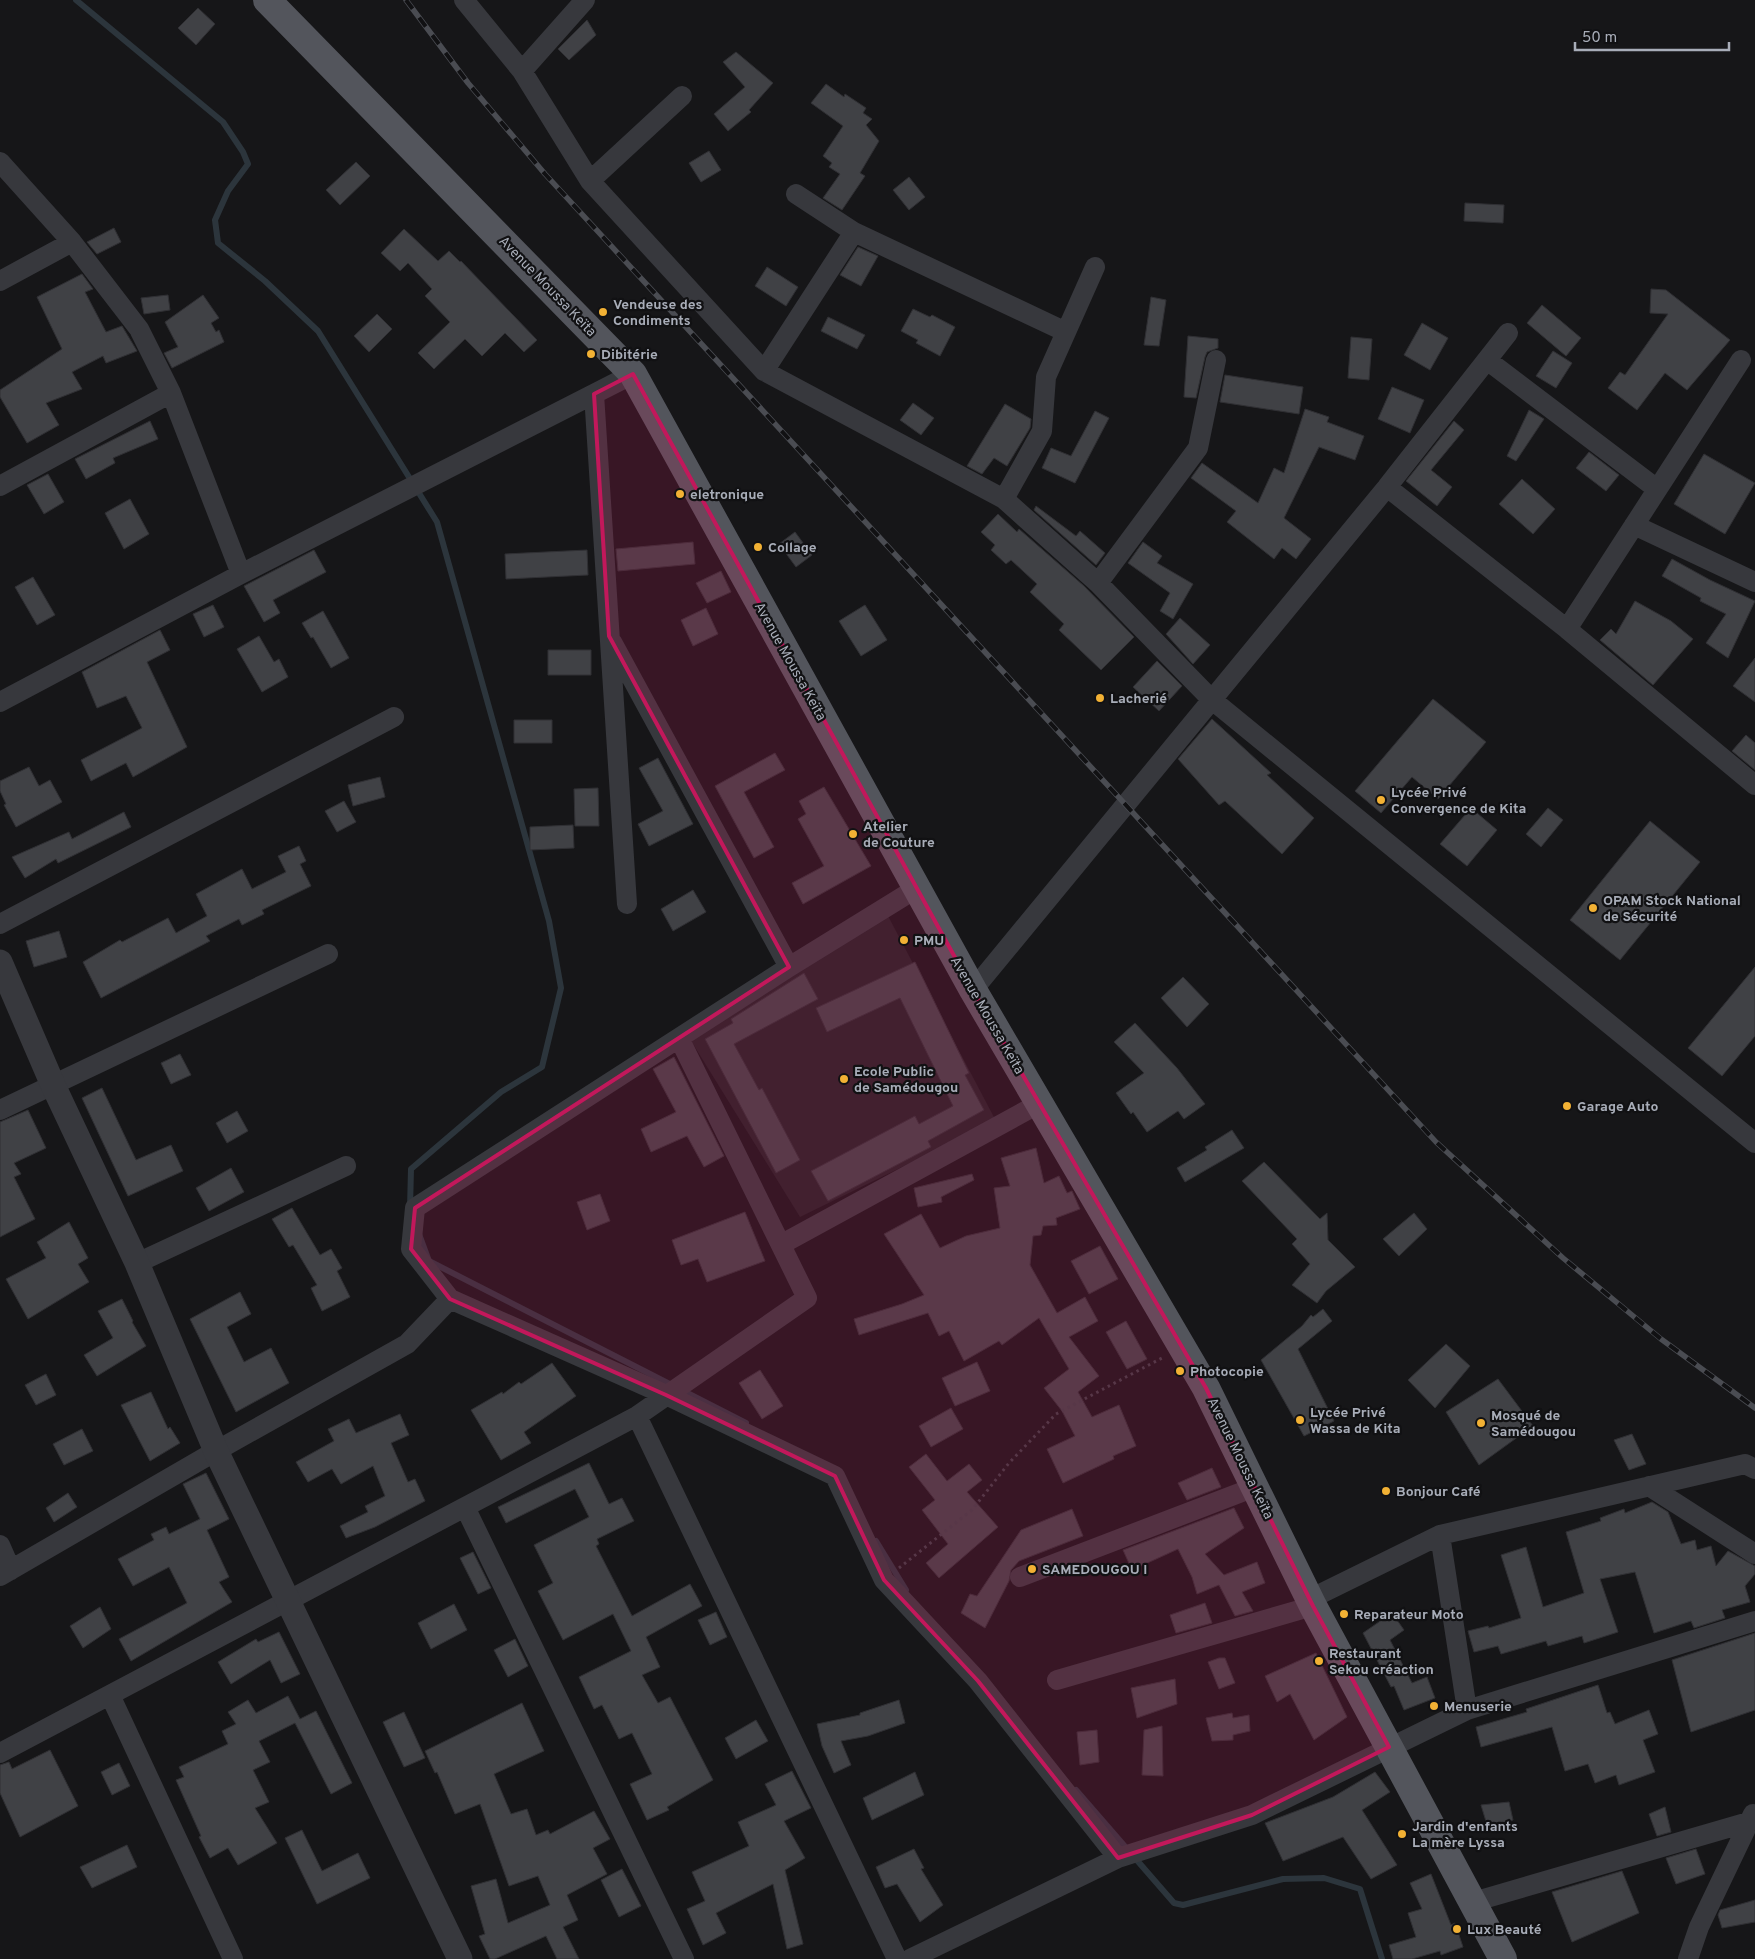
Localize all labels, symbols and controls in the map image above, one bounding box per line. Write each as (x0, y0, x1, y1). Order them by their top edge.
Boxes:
scale bar (1575, 20, 1729, 52)
text: 50 m (1582, 29, 1617, 48)
street label: Avenue Moussa Keïta (495, 233, 599, 341)
place label: Vendeuse des Condiments (613, 297, 702, 330)
marker: Vendeuse des Condiments (597, 306, 609, 318)
place label: Dibitérie (601, 347, 658, 364)
marker: Dibitérie (585, 348, 597, 360)
place label: eletronique (690, 487, 764, 504)
marker: eletronique (674, 488, 686, 500)
place label: Collage (768, 540, 817, 557)
marker: Collage (752, 541, 764, 553)
street label: Avenue Moussa Keïta (750, 599, 829, 724)
place label: Lacherié (1110, 691, 1167, 708)
marker: Lacherié (1094, 692, 1106, 704)
place label: Lycée Privé Convergence de Kita (1391, 785, 1526, 818)
marker: Lycée Privé Convergence de Kita (1375, 794, 1387, 806)
place label: Atelier de Couture (863, 819, 935, 852)
marker: Atelier de Couture (847, 828, 859, 840)
place label: OPAM Stock National de Sécurité (1603, 893, 1741, 926)
marker: OPAM Stock National de Sécurité (1587, 902, 1599, 914)
place label: PMU (914, 933, 944, 950)
marker: PMU (898, 934, 910, 946)
street label: Avenue Moussa Keïta (946, 954, 1027, 1078)
place label: Ecole Public de Samédougou (854, 1064, 958, 1097)
marker: Ecole Public de Samédougou (838, 1073, 850, 1085)
place label: Garage Auto (1577, 1099, 1658, 1116)
marker: Garage Auto (1561, 1100, 1573, 1112)
place label: Photocopie (1190, 1364, 1264, 1381)
marker: Photocopie (1174, 1365, 1186, 1377)
street label: Avenue Moussa Keïta (1203, 1395, 1276, 1522)
place label: Lycée Privé Wassa de Kita (1310, 1405, 1401, 1438)
place label: Mosqué de Samédougou (1491, 1408, 1576, 1441)
marker: Lycée Privé Wassa de Kita (1294, 1414, 1306, 1426)
marker: Mosqué de Samédougou (1475, 1417, 1487, 1429)
place label: Bonjour Café (1396, 1484, 1481, 1501)
marker: Bonjour Café (1380, 1485, 1392, 1497)
place label: SAMEDOUGOU I (1042, 1562, 1147, 1579)
marker: SAMEDOUGOU I (1026, 1563, 1038, 1575)
place label: Reparateur Moto (1354, 1607, 1464, 1624)
marker: Reparateur Moto (1338, 1608, 1350, 1620)
place label: Restaurant Sekou créaction (1329, 1646, 1434, 1679)
marker: Restaurant Sekou créaction (1313, 1655, 1325, 1667)
place label: Menuserie (1444, 1699, 1512, 1716)
marker: Menuserie (1428, 1700, 1440, 1712)
place label: Jardin d'enfants La mère Lyssa (1412, 1819, 1518, 1852)
marker: Jardin d'enfants La mère Lyssa (1396, 1828, 1408, 1840)
place label: Lux Beauté (1467, 1922, 1542, 1939)
marker: Lux Beauté (1451, 1923, 1463, 1935)

